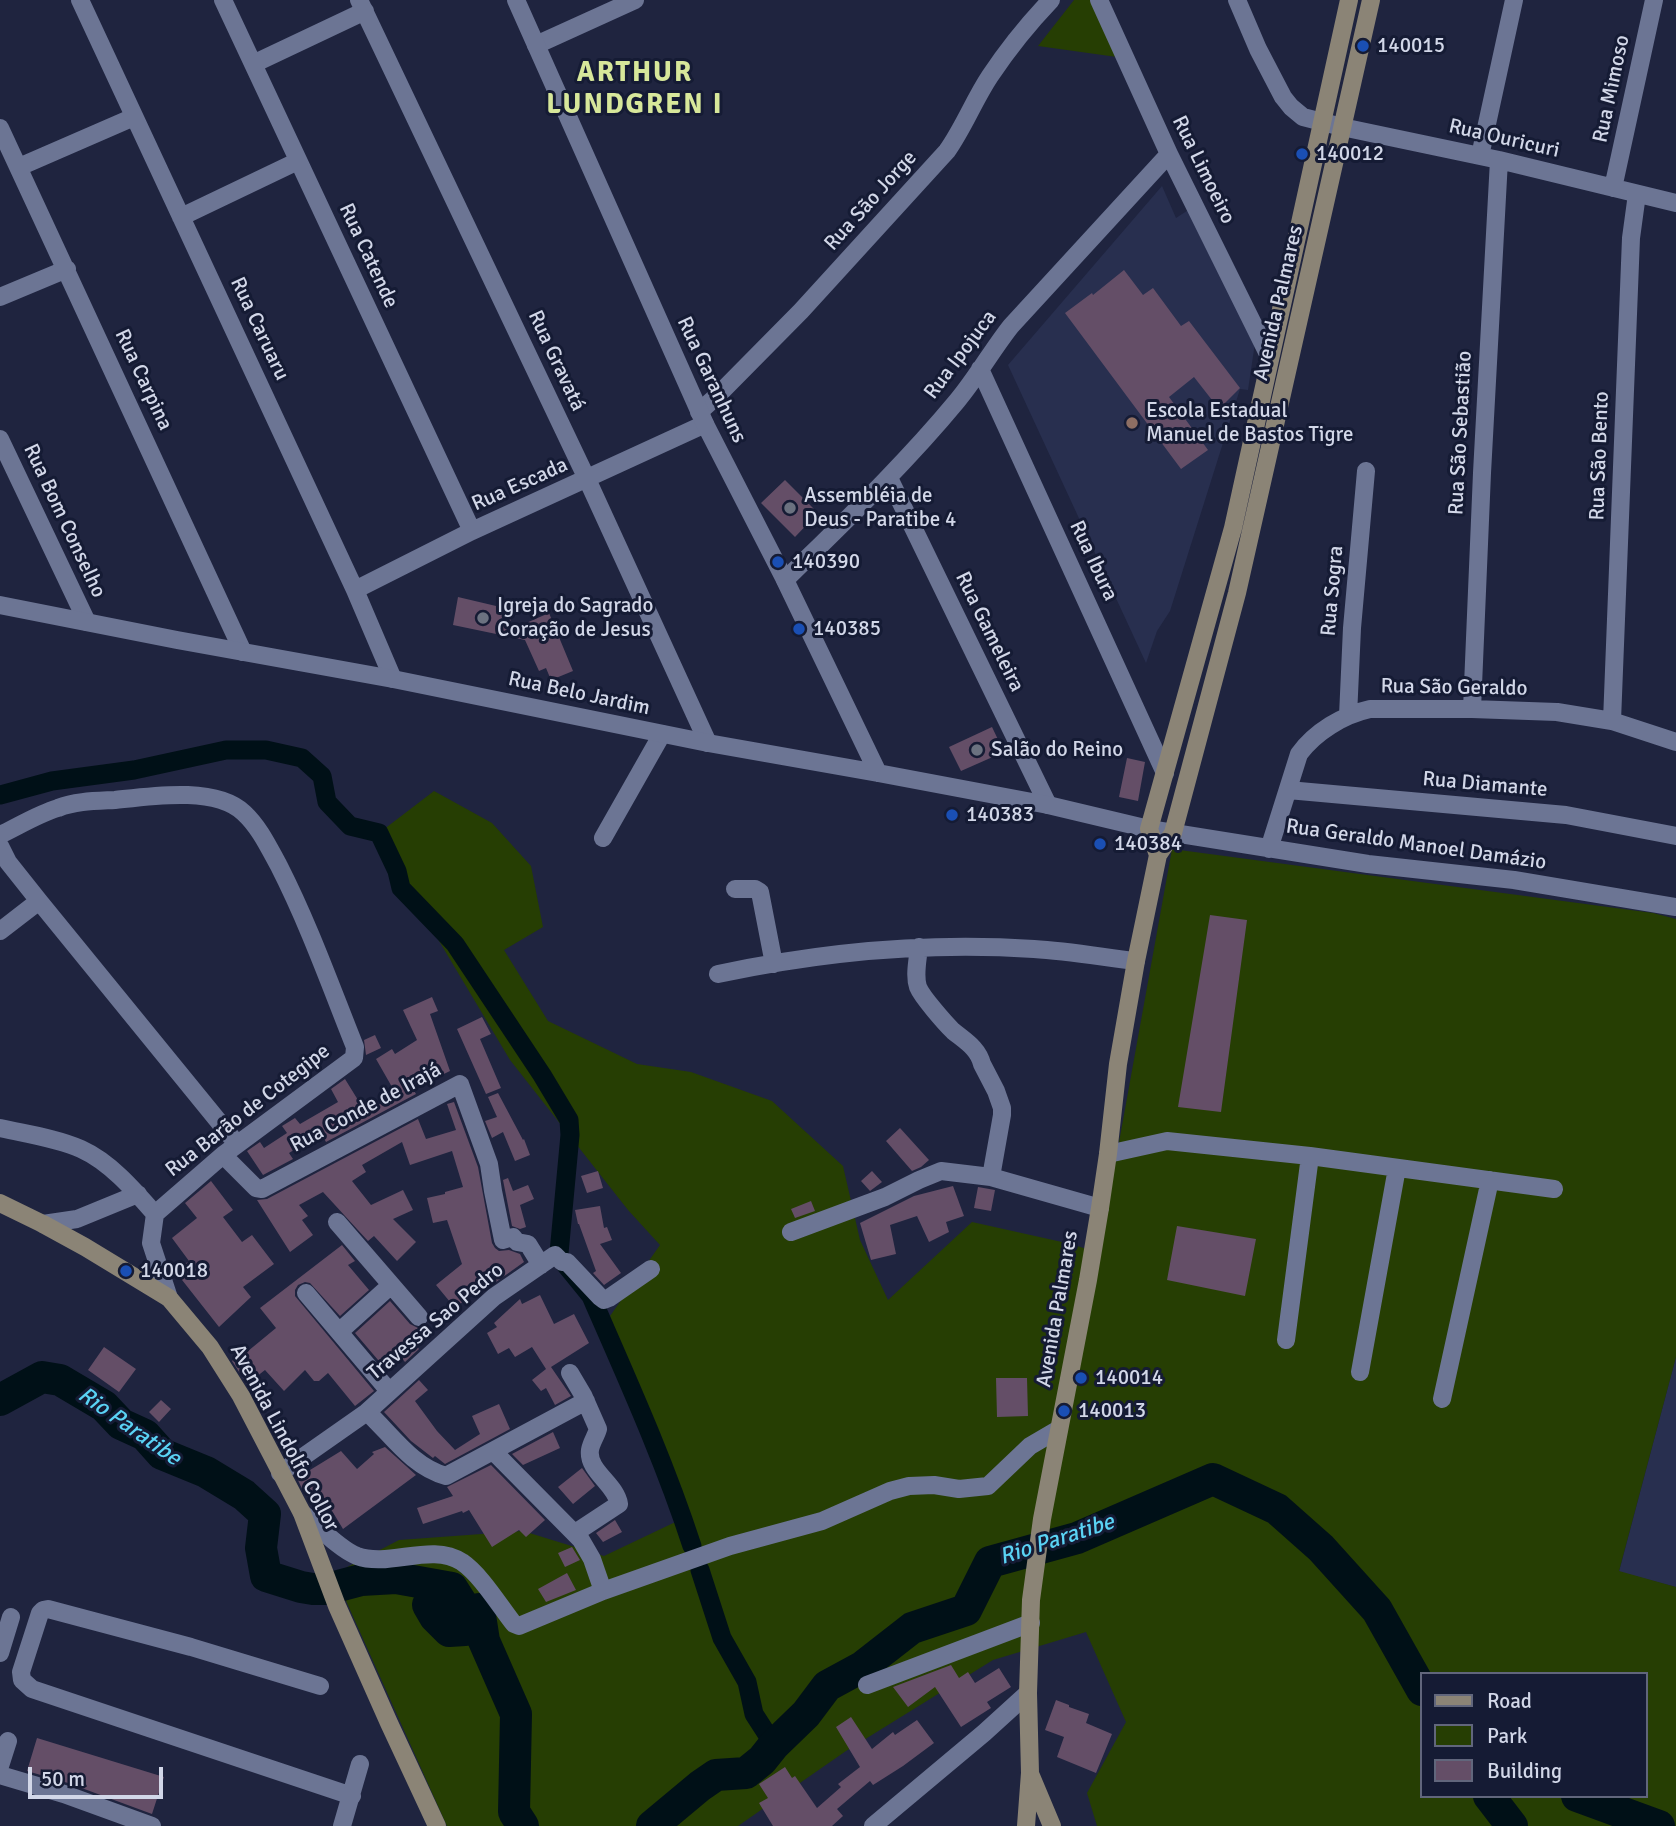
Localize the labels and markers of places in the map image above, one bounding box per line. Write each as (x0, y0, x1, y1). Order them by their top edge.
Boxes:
place label: 140015 (1377, 33, 1445, 59)
marker: 140015 (1355, 38, 1371, 54)
place label: 140012 (1316, 141, 1384, 167)
marker: 140012 (1294, 146, 1310, 162)
place label: Escola Estadual Manuel de Bastos Tigre (1146, 398, 1353, 448)
marker: Escola Estadual Manuel de Bastos Tigre (1124, 415, 1140, 431)
place label: Assembléia de Deus - Paratibe 4 (804, 483, 956, 533)
marker: Assembléia de Deus - Paratibe 4 (782, 500, 798, 516)
place label: 140390 (792, 549, 860, 575)
marker: 140390 (770, 554, 786, 570)
place label: Igreja do Sagrado Coração de Jesus (497, 593, 653, 643)
marker: Igreja do Sagrado Coração de Jesus (475, 610, 491, 626)
place label: 140385 (813, 616, 881, 642)
marker: 140385 (791, 621, 807, 637)
place label: Salão do Reino (991, 737, 1123, 763)
marker: Salão do Reino (969, 742, 985, 758)
place label: 140383 (966, 802, 1034, 828)
marker: 140383 (944, 807, 960, 823)
place label: 140384 (1114, 831, 1182, 857)
marker: 140384 (1092, 836, 1108, 852)
place label: 140018 (140, 1258, 208, 1284)
marker: 140018 (118, 1263, 134, 1279)
place label: 140014 (1095, 1365, 1163, 1391)
marker: 140014 (1073, 1370, 1089, 1386)
place label: 140013 (1078, 1398, 1146, 1424)
marker: 140013 (1056, 1403, 1072, 1419)

